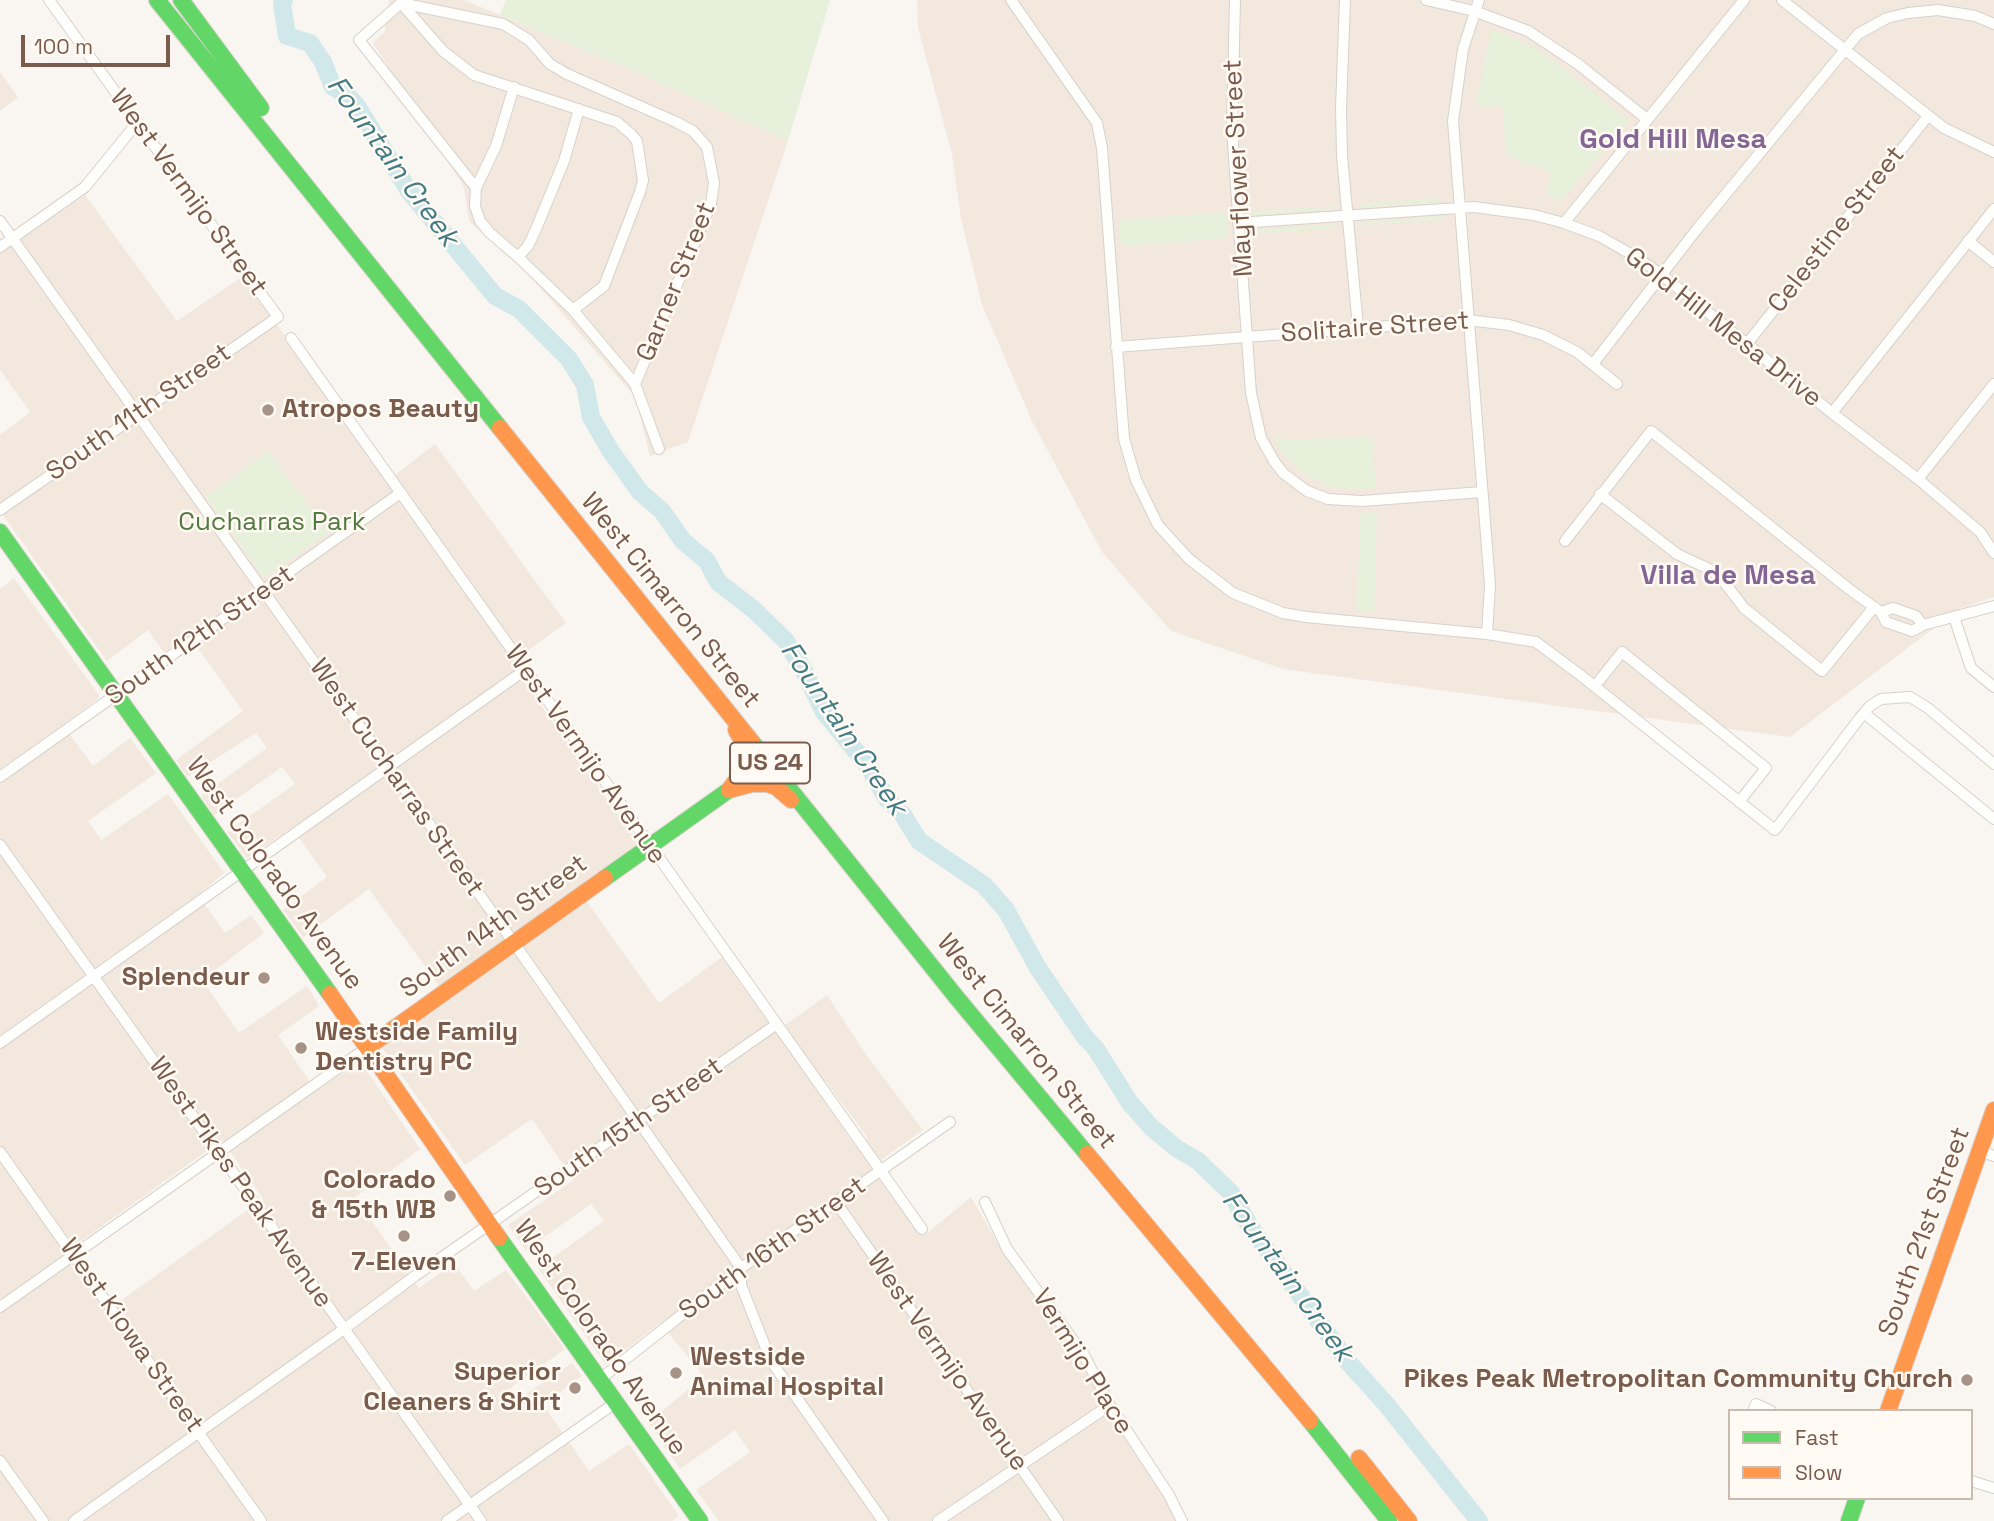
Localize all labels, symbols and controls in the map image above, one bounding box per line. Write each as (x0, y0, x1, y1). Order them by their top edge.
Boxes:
scale bar (24, 21, 173, 65)
text: 100 m (34, 33, 93, 60)
street label: Mayflower Street (1218, 58, 1260, 278)
water label: Fountain Creek (319, 70, 465, 254)
street label: West Vermijo Street (103, 84, 273, 302)
district label: Gold Hill Mesa (1579, 123, 1767, 157)
street label: Celestine Street (1762, 140, 1912, 320)
street label: Garner Street (631, 198, 723, 366)
street label: Gold Hill Mesa Drive (1618, 241, 1828, 415)
street label: Solitaire Street (1280, 306, 1470, 350)
street label: South 11th Street (41, 338, 237, 488)
place label: Atropos Beauty (282, 394, 479, 426)
marker: Atropos Beauty (260, 402, 276, 418)
street label: West Cimarron Street (574, 487, 766, 715)
park label: Cucharras Park (178, 507, 366, 539)
street label: South 12th Street (100, 559, 300, 713)
district label: Villa de Mesa (1640, 559, 1816, 593)
water label: Fountain Creek (772, 636, 914, 822)
street label: West Vermijo Avenue (498, 640, 672, 870)
street label: West Cucharras Street (302, 653, 490, 903)
road number: US 24 (730, 742, 810, 784)
street label: West Colorado Avenue (179, 751, 369, 997)
street label: South 14th Street (394, 849, 594, 1005)
street label: West Cimarron Street (930, 928, 1122, 1156)
place label: Splendeur (122, 962, 250, 994)
marker: Splendeur (256, 970, 272, 986)
place label: Westside Family Dentistry PC (315, 1017, 518, 1078)
marker: Westside Family Dentistry PC (293, 1040, 309, 1056)
street label: South 15th Street (529, 1051, 729, 1205)
street label: West Pikes Peak Avenue (141, 1052, 339, 1314)
street label: South 21st Street (1873, 1123, 1977, 1341)
place label: Colorado & 15th WB (312, 1165, 436, 1226)
street label: South 16th Street (673, 1171, 873, 1327)
water label: Fountain Creek (1214, 1185, 1360, 1369)
marker: Colorado & 15th WB (442, 1188, 458, 1204)
street label: West Colorado Avenue (507, 1214, 693, 1462)
marker: 7-Eleven (396, 1228, 412, 1244)
street label: West Kiowa Street (52, 1233, 210, 1439)
place label: 7-Eleven (351, 1247, 457, 1279)
street label: West Vermijo Avenue (860, 1247, 1034, 1477)
street label: Vermijo Place (1025, 1283, 1139, 1441)
place label: Westside Animal Hospital (690, 1342, 884, 1404)
place label: Superior Cleaners & Shirt (363, 1357, 561, 1418)
place label: Pikes Peak Metropolitan Community Church (1404, 1364, 1953, 1396)
marker: Westside Animal Hospital (668, 1365, 684, 1381)
marker: Pikes Peak Metropolitan Community Church (1959, 1372, 1975, 1388)
marker: Superior Cleaners & Shirt (567, 1380, 583, 1396)
legend (1728, 1409, 1973, 1500)
text: Fast (1795, 1424, 1839, 1451)
text: Slow (1795, 1459, 1843, 1486)

